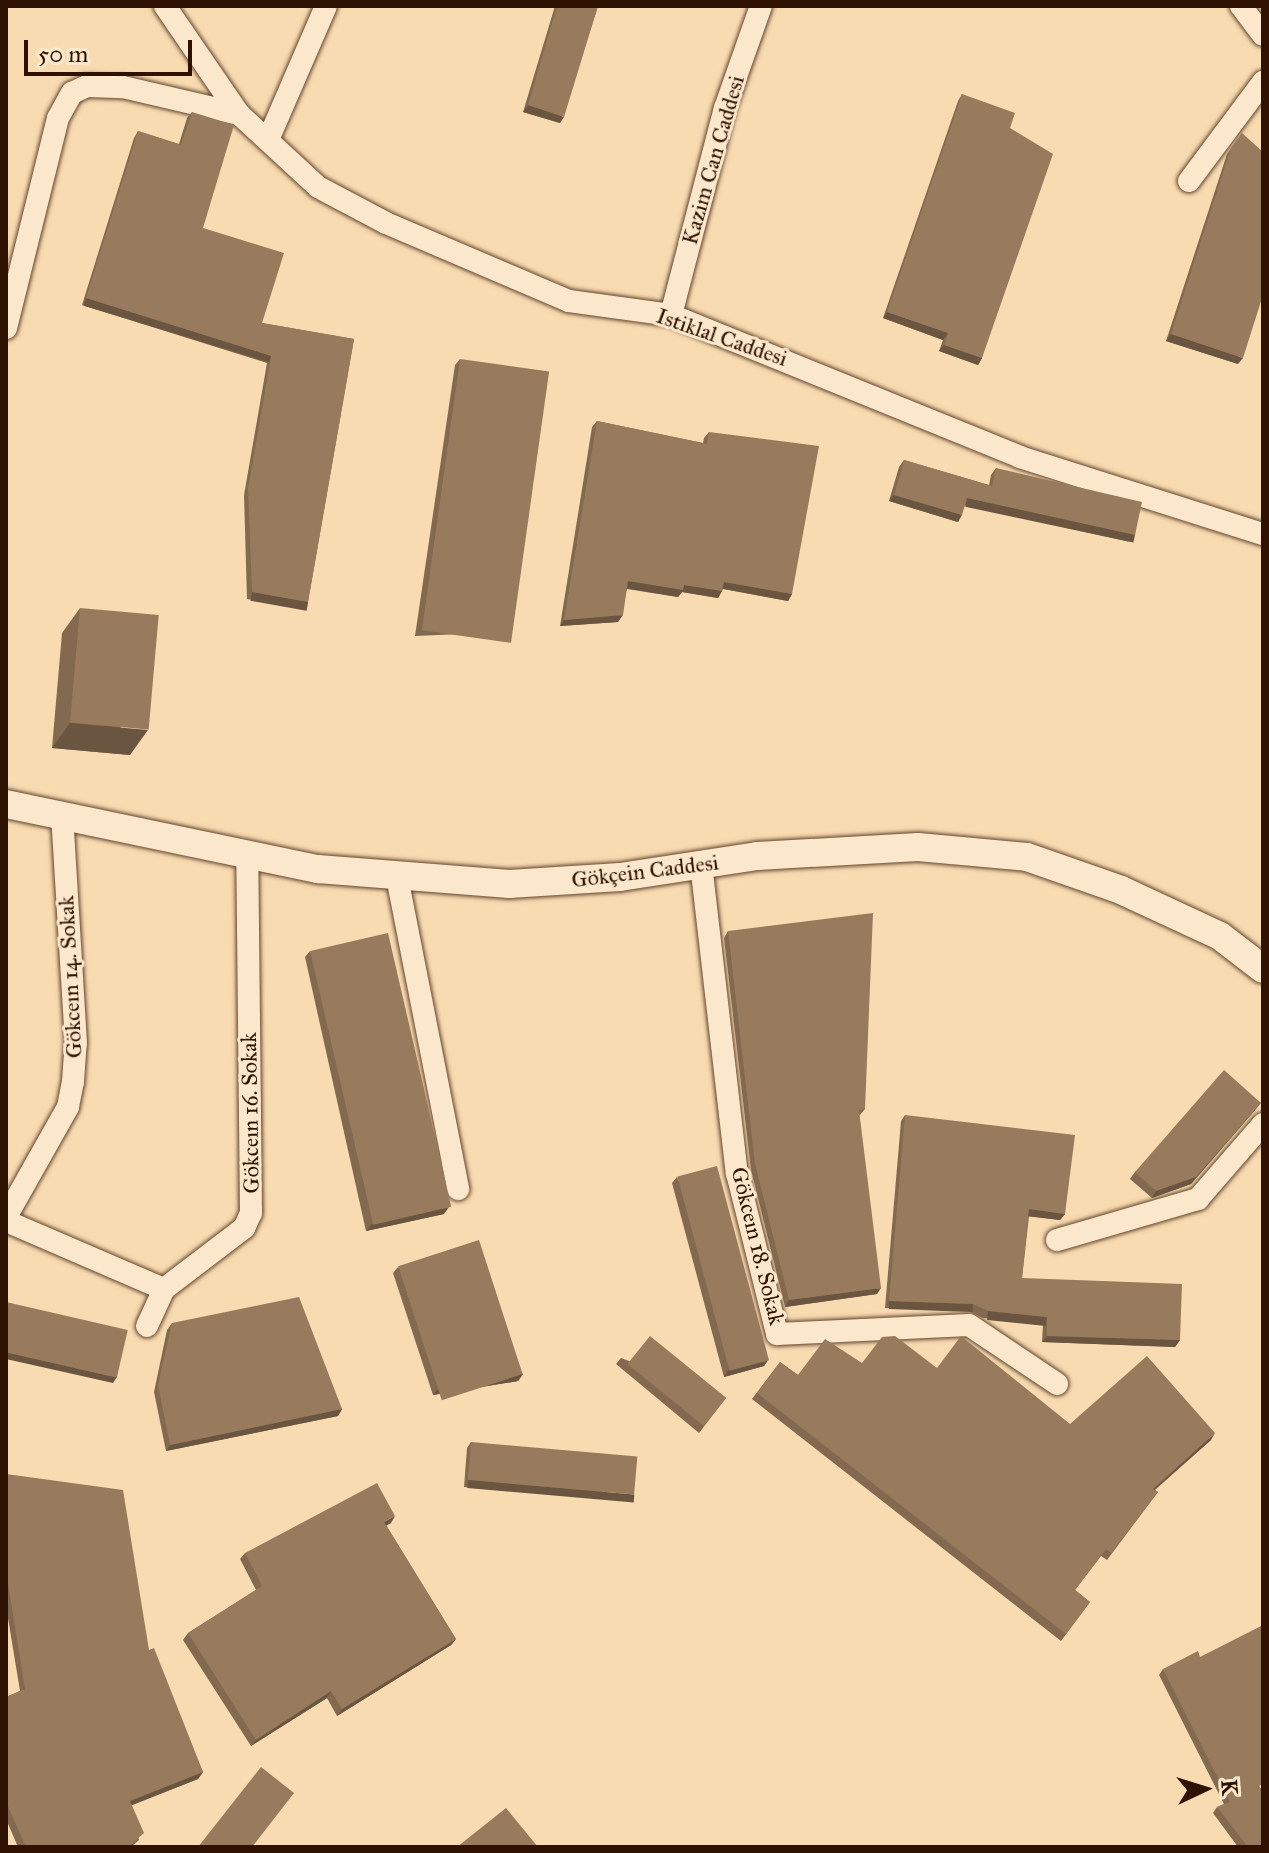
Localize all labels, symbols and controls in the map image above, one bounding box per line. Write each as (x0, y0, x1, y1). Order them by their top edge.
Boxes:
scale bar (28, 24, 196, 74)
text: 50 m (38, 39, 88, 69)
street label: Kazim Can Caddesi (676, 72, 750, 248)
street label: Istiklal Caddesi (653, 302, 791, 372)
street label: Gökçein Caddesi (570, 849, 720, 893)
street label: Gökceın 14. Sokak (53, 895, 87, 1059)
street label: Gökceın 16. Sokak (235, 1032, 265, 1194)
street label: Gökceın 18. Sokak (726, 1164, 790, 1328)
north arrow (1165, 1749, 1245, 1829)
text: K (1215, 1779, 1243, 1796)

